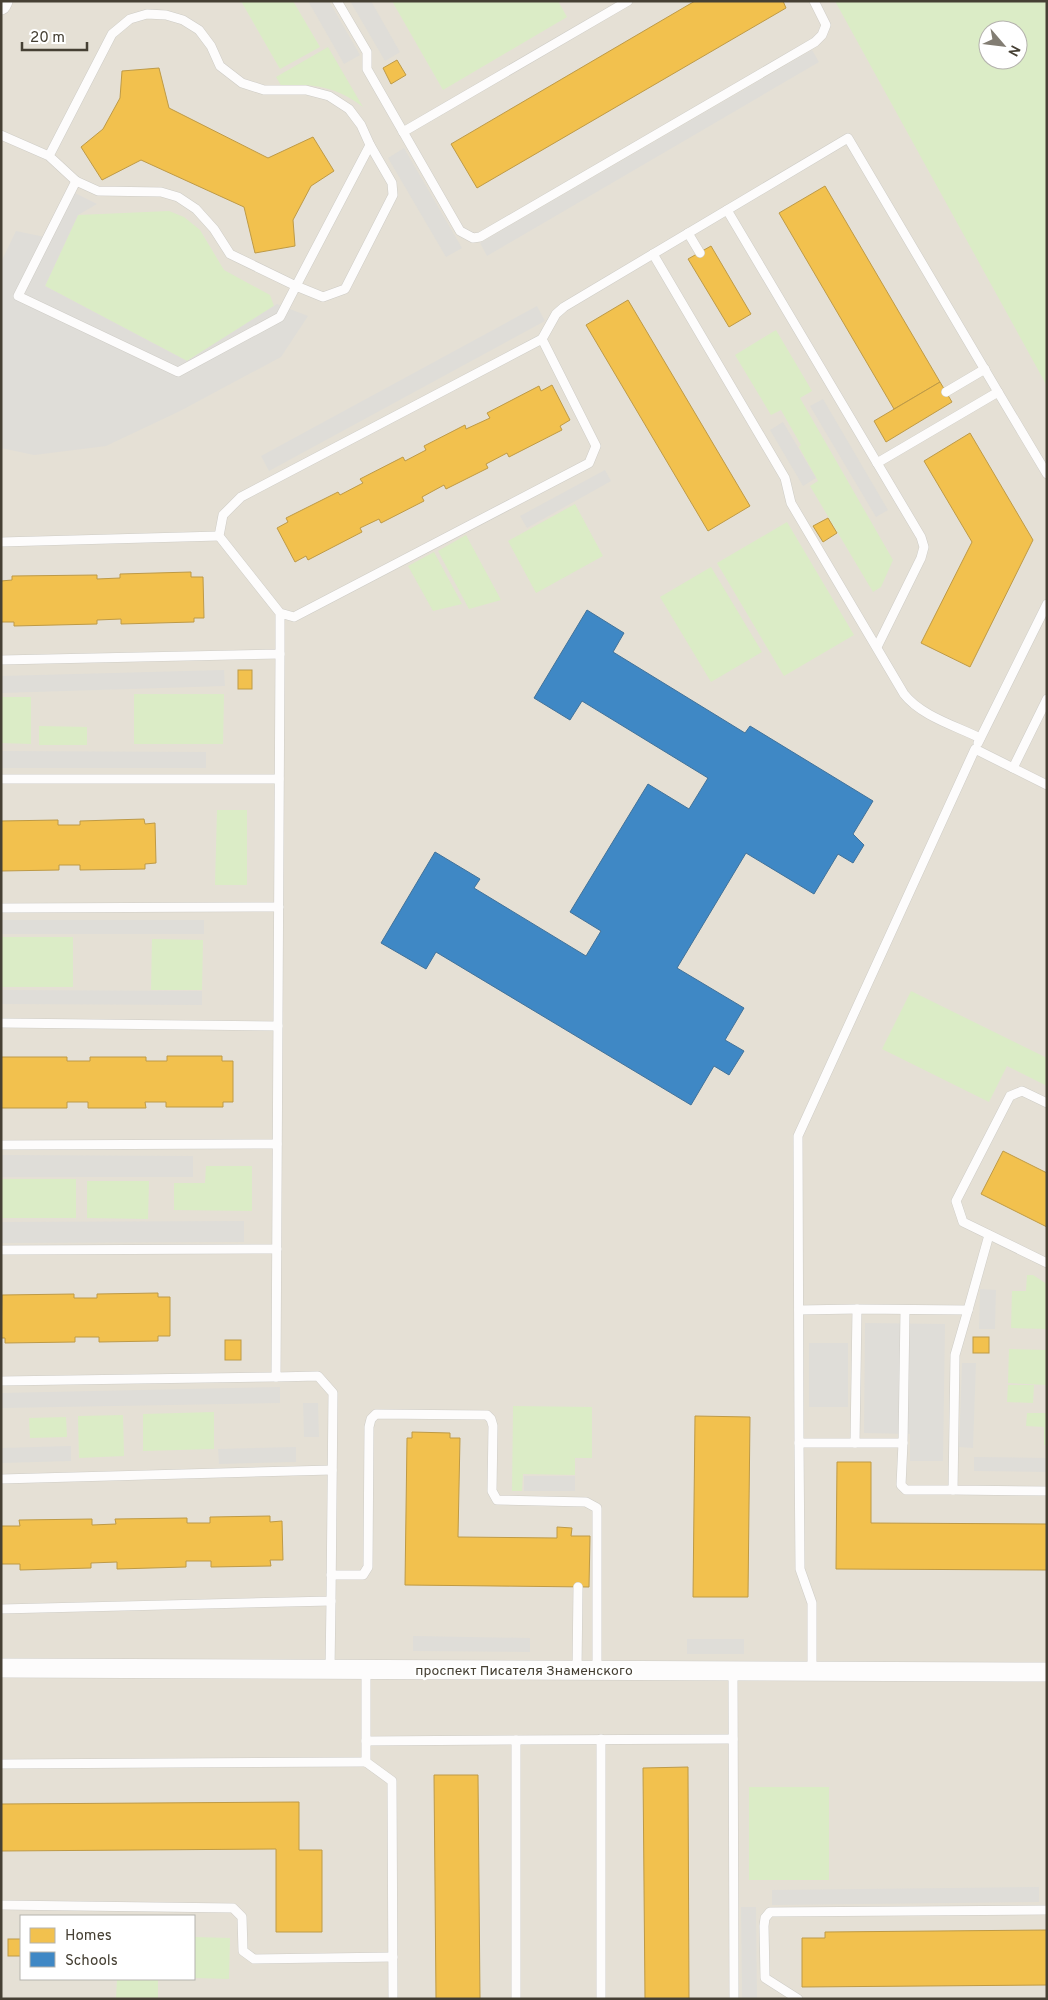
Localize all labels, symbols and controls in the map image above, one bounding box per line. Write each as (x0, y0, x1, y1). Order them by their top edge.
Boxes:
scale bar (22, 20, 88, 52)
north arrow (978, 20, 1028, 70)
text: 20 m (30, 29, 65, 48)
text: N (1003, 42, 1023, 59)
street label: проспект Писателя Знаменского (415, 1663, 633, 1680)
legend (20, 1915, 195, 1980)
text: Homes (65, 1927, 112, 1946)
text: Schools (65, 1952, 118, 1971)

